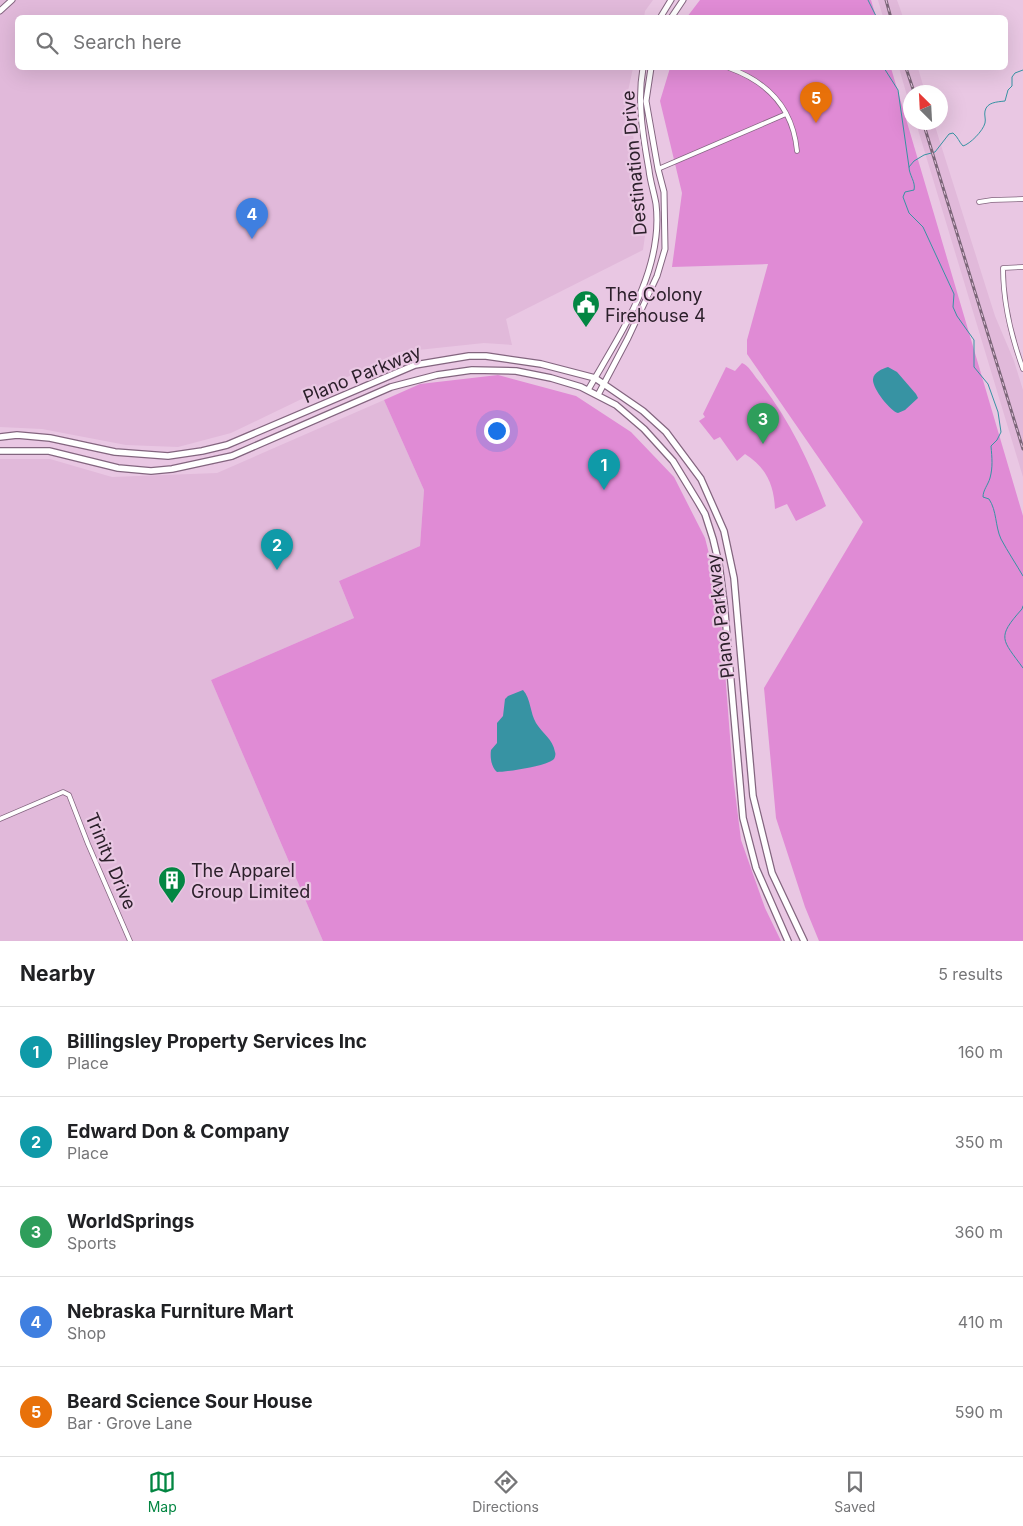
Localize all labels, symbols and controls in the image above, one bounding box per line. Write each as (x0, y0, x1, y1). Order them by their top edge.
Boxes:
search box (15, 15, 1008, 70)
icon: search (33, 29, 61, 57)
text: Search here (73, 31, 182, 54)
pin: 5 (800, 82, 832, 123)
north arrow (903, 85, 948, 130)
street label: Destination Drive (617, 90, 651, 236)
pin: 4 (236, 198, 268, 239)
place label: The Colony Firehouse 4 (605, 284, 706, 326)
public building icon: The Colony Firehouse 4 (571, 289, 601, 328)
street label: Plano Parkway (300, 341, 424, 407)
pin: 3 (747, 403, 779, 444)
your location (484, 418, 510, 444)
pin: 1 (588, 449, 620, 490)
pin: 2 (261, 529, 293, 570)
street label: Plano Parkway (702, 552, 738, 680)
street label: Trinity Drive (81, 809, 141, 913)
place label: The Apparel Group Limited (191, 860, 310, 902)
building icon: The Apparel Group Limited (157, 865, 187, 904)
text: Nearby (20, 961, 95, 986)
text: 5 results (938, 964, 1003, 984)
text: Billingsley Property Services Inc (67, 1030, 367, 1053)
text: 1 (33, 1042, 39, 1062)
text: 160 m (958, 1042, 1003, 1062)
text: Place (67, 1053, 109, 1073)
text: Edward Don & Company (67, 1120, 290, 1143)
text: 2 (31, 1132, 41, 1152)
text: 350 m (955, 1132, 1003, 1152)
text: Place (67, 1143, 109, 1163)
text: WorldSprings (67, 1210, 195, 1233)
text: 3 (31, 1222, 41, 1242)
text: 360 m (955, 1222, 1003, 1242)
text: Sports (67, 1233, 116, 1253)
text: Nebraska Furniture Mart (67, 1300, 293, 1323)
text: 4 (31, 1312, 41, 1332)
text: 410 m (958, 1312, 1003, 1332)
text: Shop (67, 1323, 106, 1343)
text: Beard Science Sour House (67, 1390, 313, 1413)
text: 5 (31, 1402, 41, 1422)
text: 590 m (955, 1402, 1003, 1422)
text: Bar · Grove Lane (67, 1413, 192, 1433)
tab: Map (148, 1468, 177, 1515)
tab: Directions (472, 1468, 539, 1515)
tab: Saved (834, 1468, 875, 1515)

